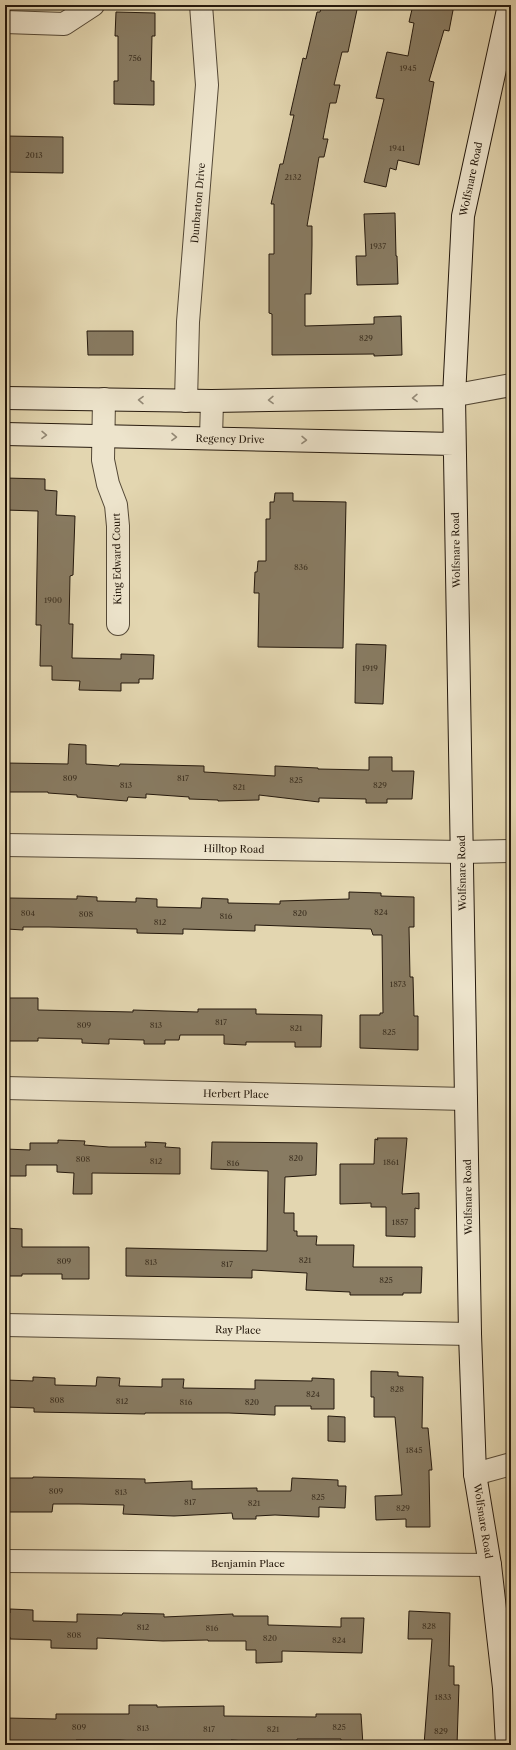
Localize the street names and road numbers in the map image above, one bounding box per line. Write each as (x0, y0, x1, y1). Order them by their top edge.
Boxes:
street label: Wolfsnare Road (457, 141, 485, 218)
street label: Dunbarton Drive (188, 162, 208, 244)
street label: Regency Drive (195, 432, 265, 446)
street label: Wolfsnare Road (449, 512, 463, 589)
street label: King Edward Court (110, 513, 124, 605)
street label: Wolfsnare Road (455, 835, 469, 912)
street label: Hilltop Road (204, 842, 264, 856)
street label: Herbert Place (203, 1087, 269, 1101)
street label: Wolfsnare Road (461, 1159, 475, 1236)
street label: Ray Place (215, 1323, 261, 1337)
street label: Wolfsnare Road (470, 1482, 495, 1559)
street label: Benjamin Place (211, 1557, 285, 1570)

